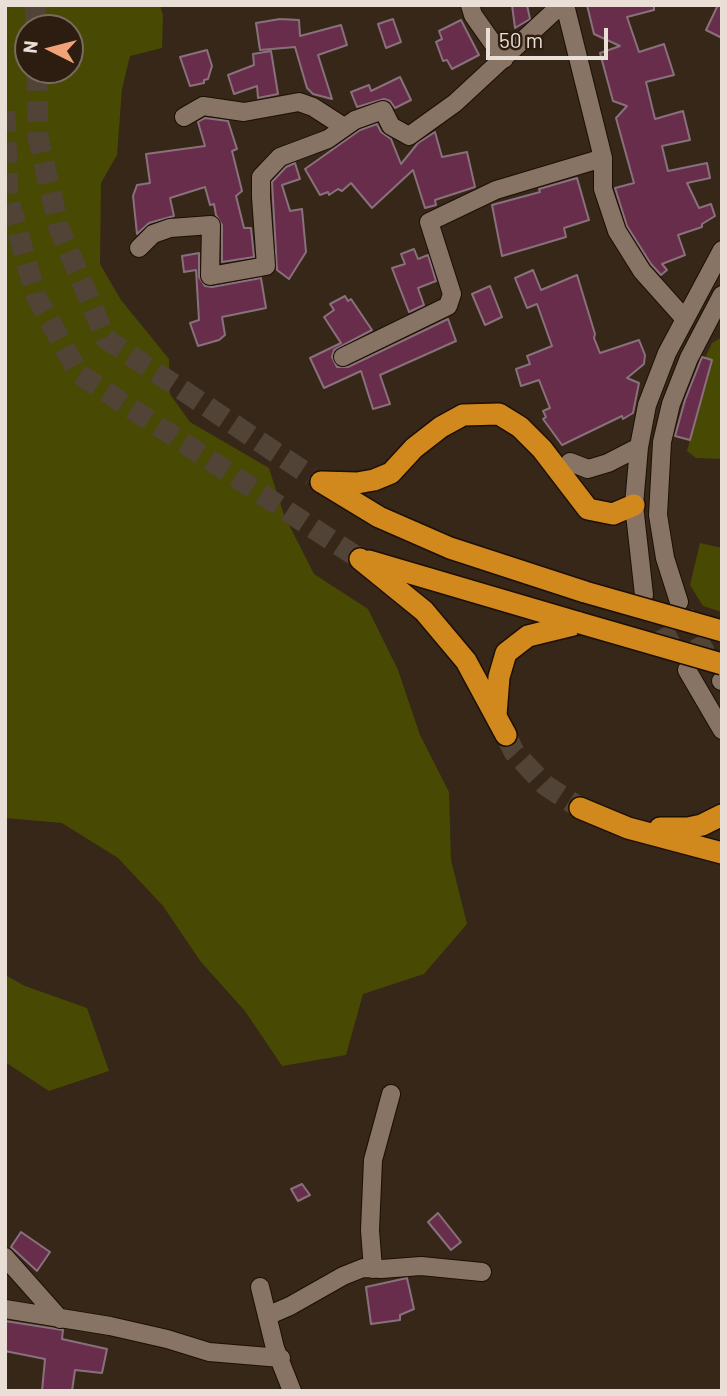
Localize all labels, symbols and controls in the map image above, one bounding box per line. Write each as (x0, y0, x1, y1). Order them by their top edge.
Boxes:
north arrow (14, 14, 84, 84)
scale bar (489, 14, 612, 58)
text: 50 m (499, 27, 543, 52)
text: N (18, 39, 42, 54)

